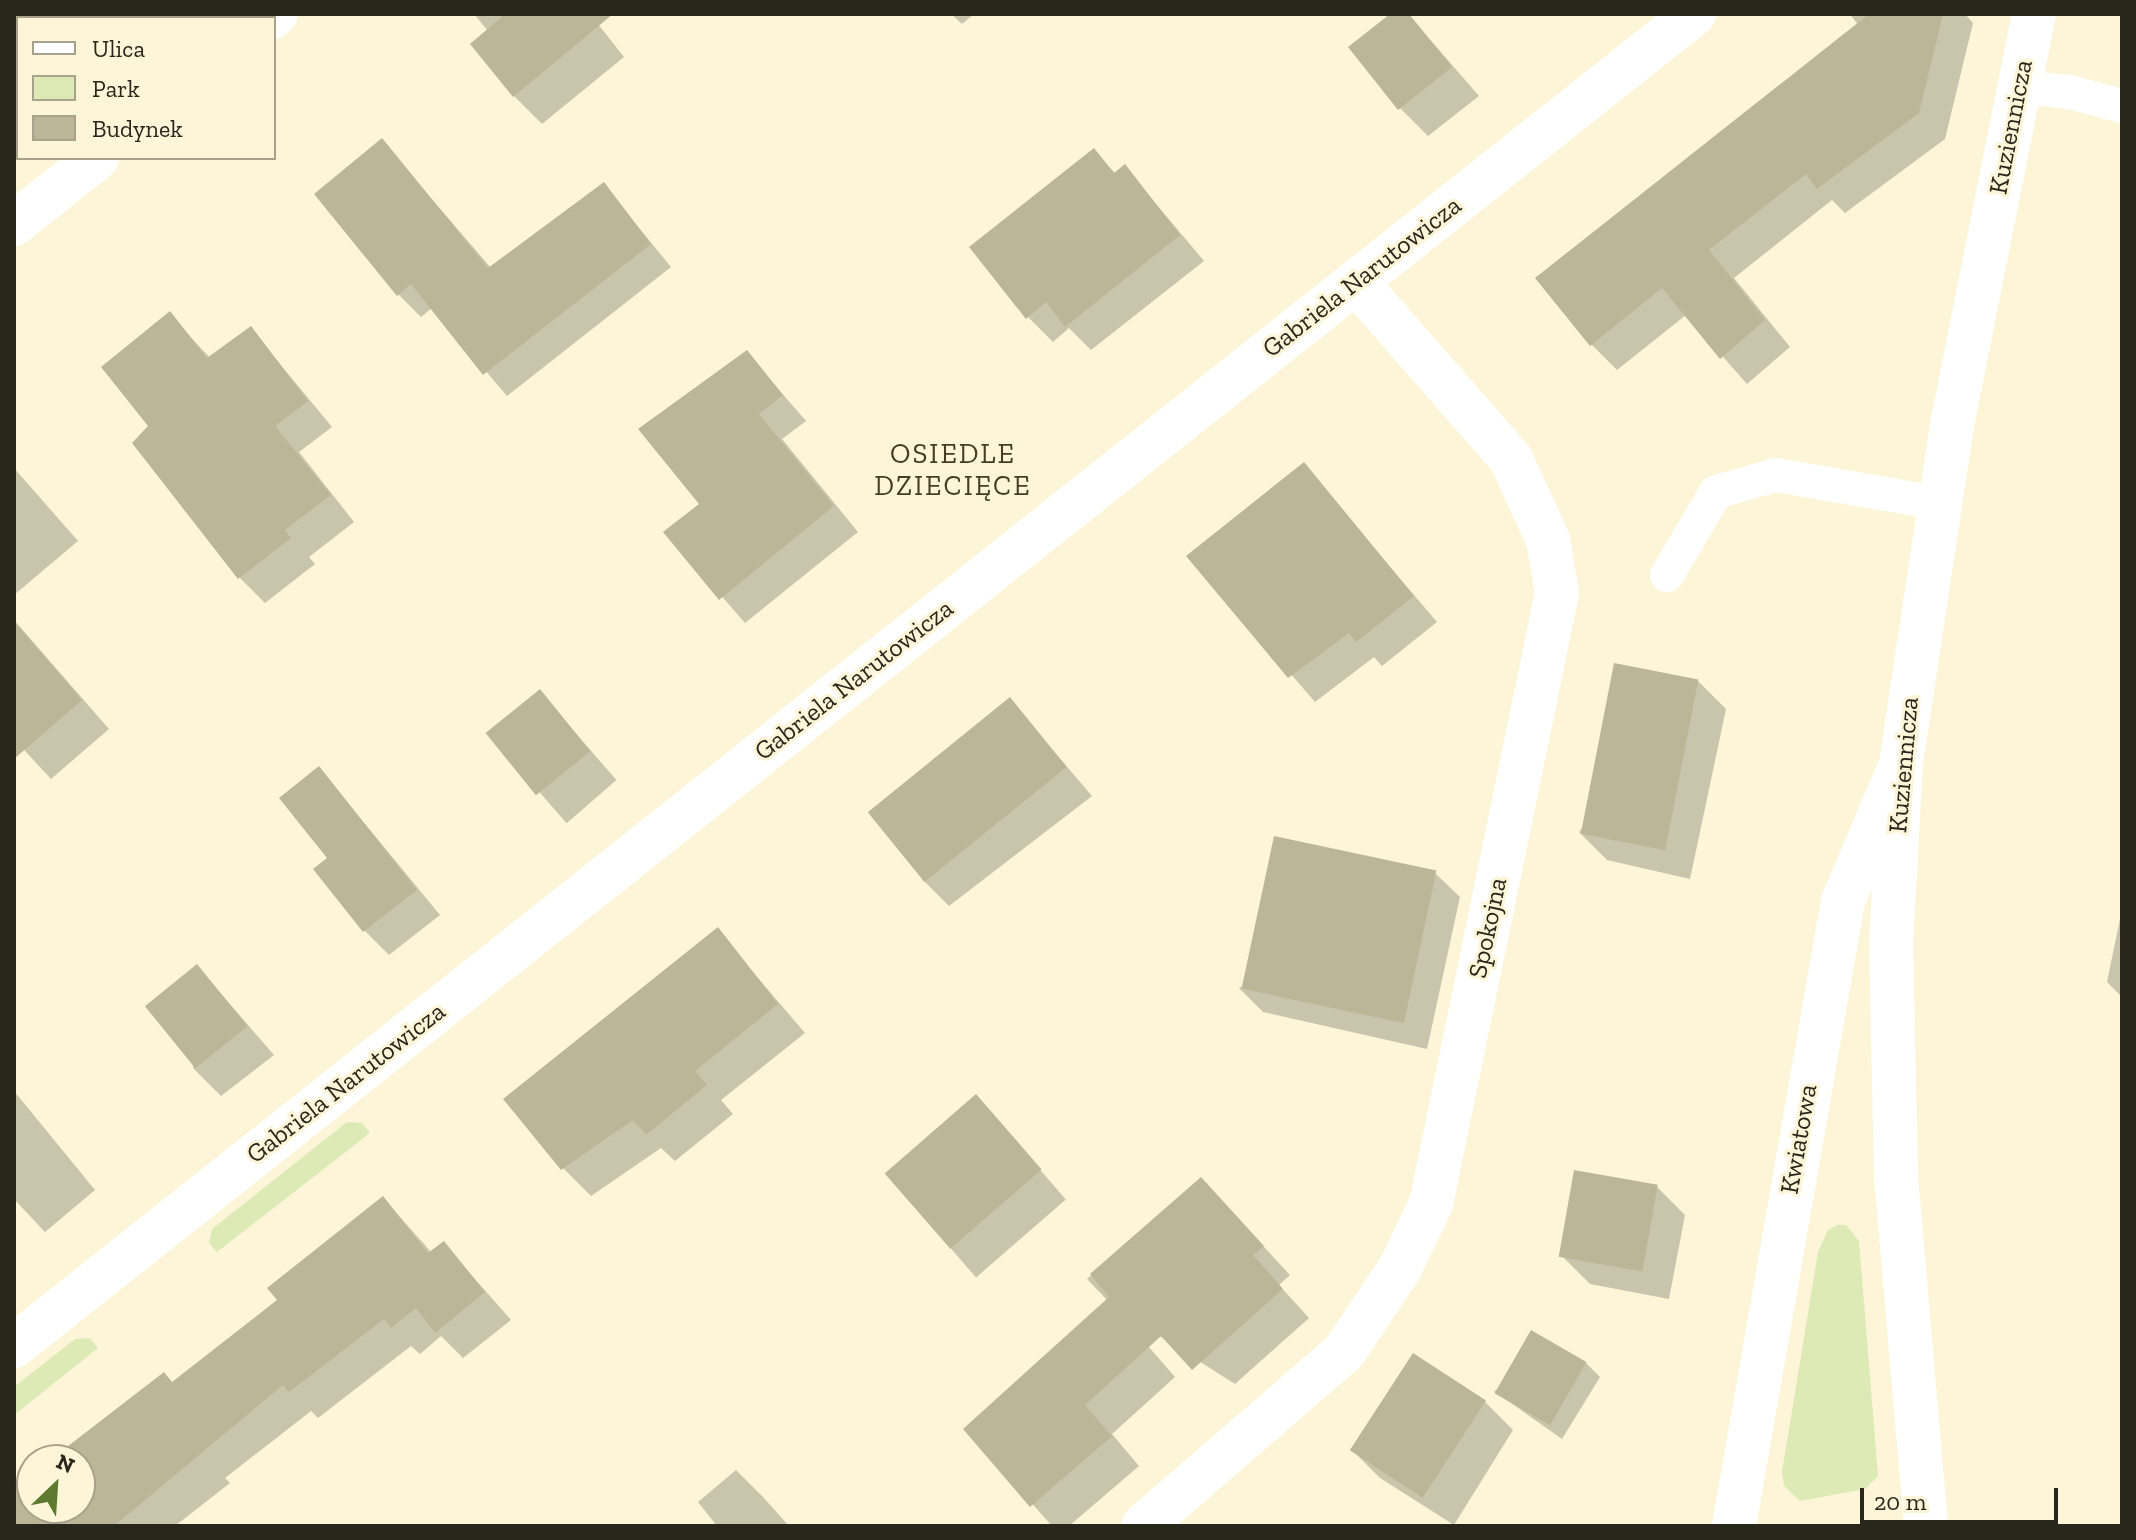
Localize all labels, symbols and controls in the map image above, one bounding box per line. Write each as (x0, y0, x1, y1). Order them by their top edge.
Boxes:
legend (16, 16, 276, 160)
text: Ulica (92, 34, 145, 63)
street label: Kuziennicza (1983, 57, 2039, 197)
text: Park (92, 74, 140, 103)
text: Budynek (92, 114, 183, 143)
street label: Gabriela Narutowicza (1257, 190, 1467, 364)
district label: OSIEDLE DZIECIĘCE (874, 437, 1032, 503)
street label: Gabriela Narutowicza (749, 593, 959, 767)
street label: Kuziennicza (1883, 696, 1925, 834)
street label: Spokojna (1462, 875, 1514, 981)
street label: Gabriela Narutowicza (241, 996, 451, 1170)
street label: Kwiatowa (1774, 1082, 1824, 1196)
north arrow (16, 1444, 96, 1524)
text: N (52, 1448, 79, 1479)
scale bar (1864, 1472, 2062, 1522)
text: 20 m (1874, 1487, 1926, 1516)

